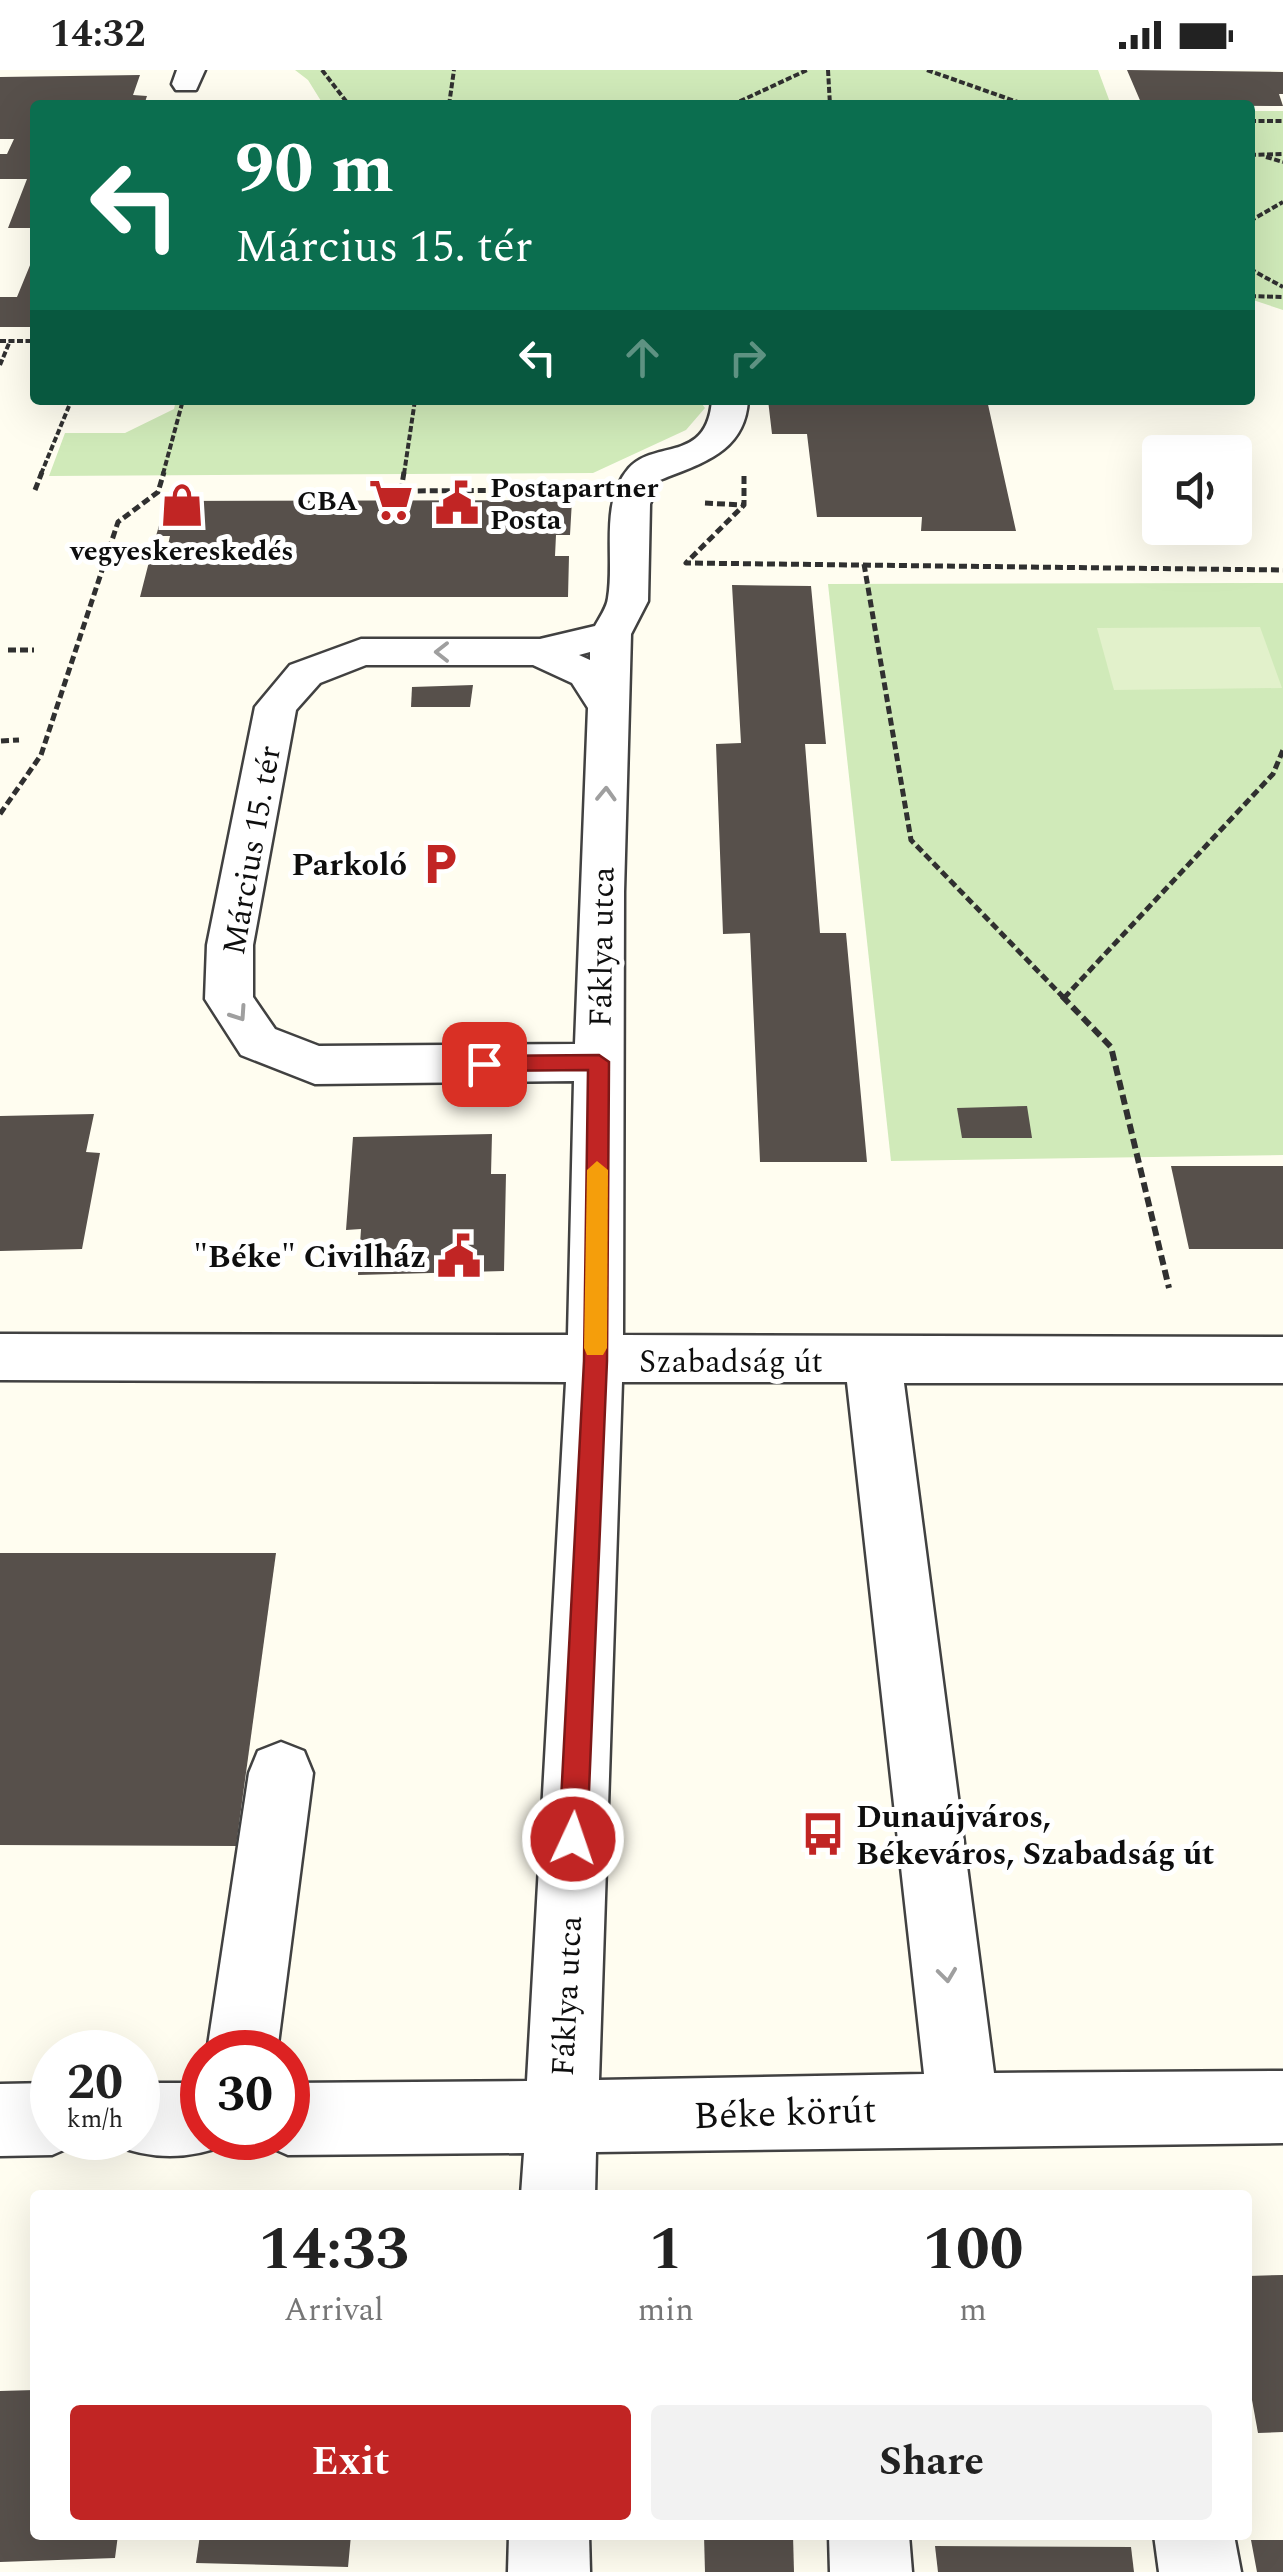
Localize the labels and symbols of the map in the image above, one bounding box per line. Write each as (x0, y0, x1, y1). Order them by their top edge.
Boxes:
place label: Postapartner Posta (490, 467, 658, 542)
supermarket icon: CBA (367, 476, 415, 524)
public building icon: Postapartner Posta (433, 479, 481, 527)
place label: CBA (297, 480, 358, 523)
shop icon: vegyeskereskedés (158, 481, 206, 529)
place label: vegyeskereskedés (68, 530, 294, 573)
one-way arrow (434, 641, 450, 663)
street label: Március 15. tér (210, 742, 295, 959)
one-way arrow (595, 786, 616, 802)
parking icon: Parkoló (416, 840, 464, 888)
place label: Parkoló (291, 841, 407, 890)
street label: Fáklya utca (577, 866, 628, 1028)
one-way arrow (227, 1003, 245, 1022)
pin (442, 1022, 527, 1107)
public building icon: "Béke" Civilház (435, 1232, 483, 1280)
place label: "Béke" Civilház (193, 1233, 426, 1282)
street label: Szabadság út (639, 1338, 823, 1387)
position arrow (521, 1787, 625, 1891)
place label: Dunaújváros, Békeváros, Szabadság út (856, 1793, 1214, 1879)
bus stop icon: Dunaújváros, Békeváros, Szabadság út (799, 1810, 847, 1858)
street label: Fáklya utca (539, 1914, 596, 2078)
one-way arrow (935, 1966, 956, 1983)
speed limit sign: 30 (180, 2030, 310, 2160)
street label: Béke körút (693, 2082, 877, 2146)

